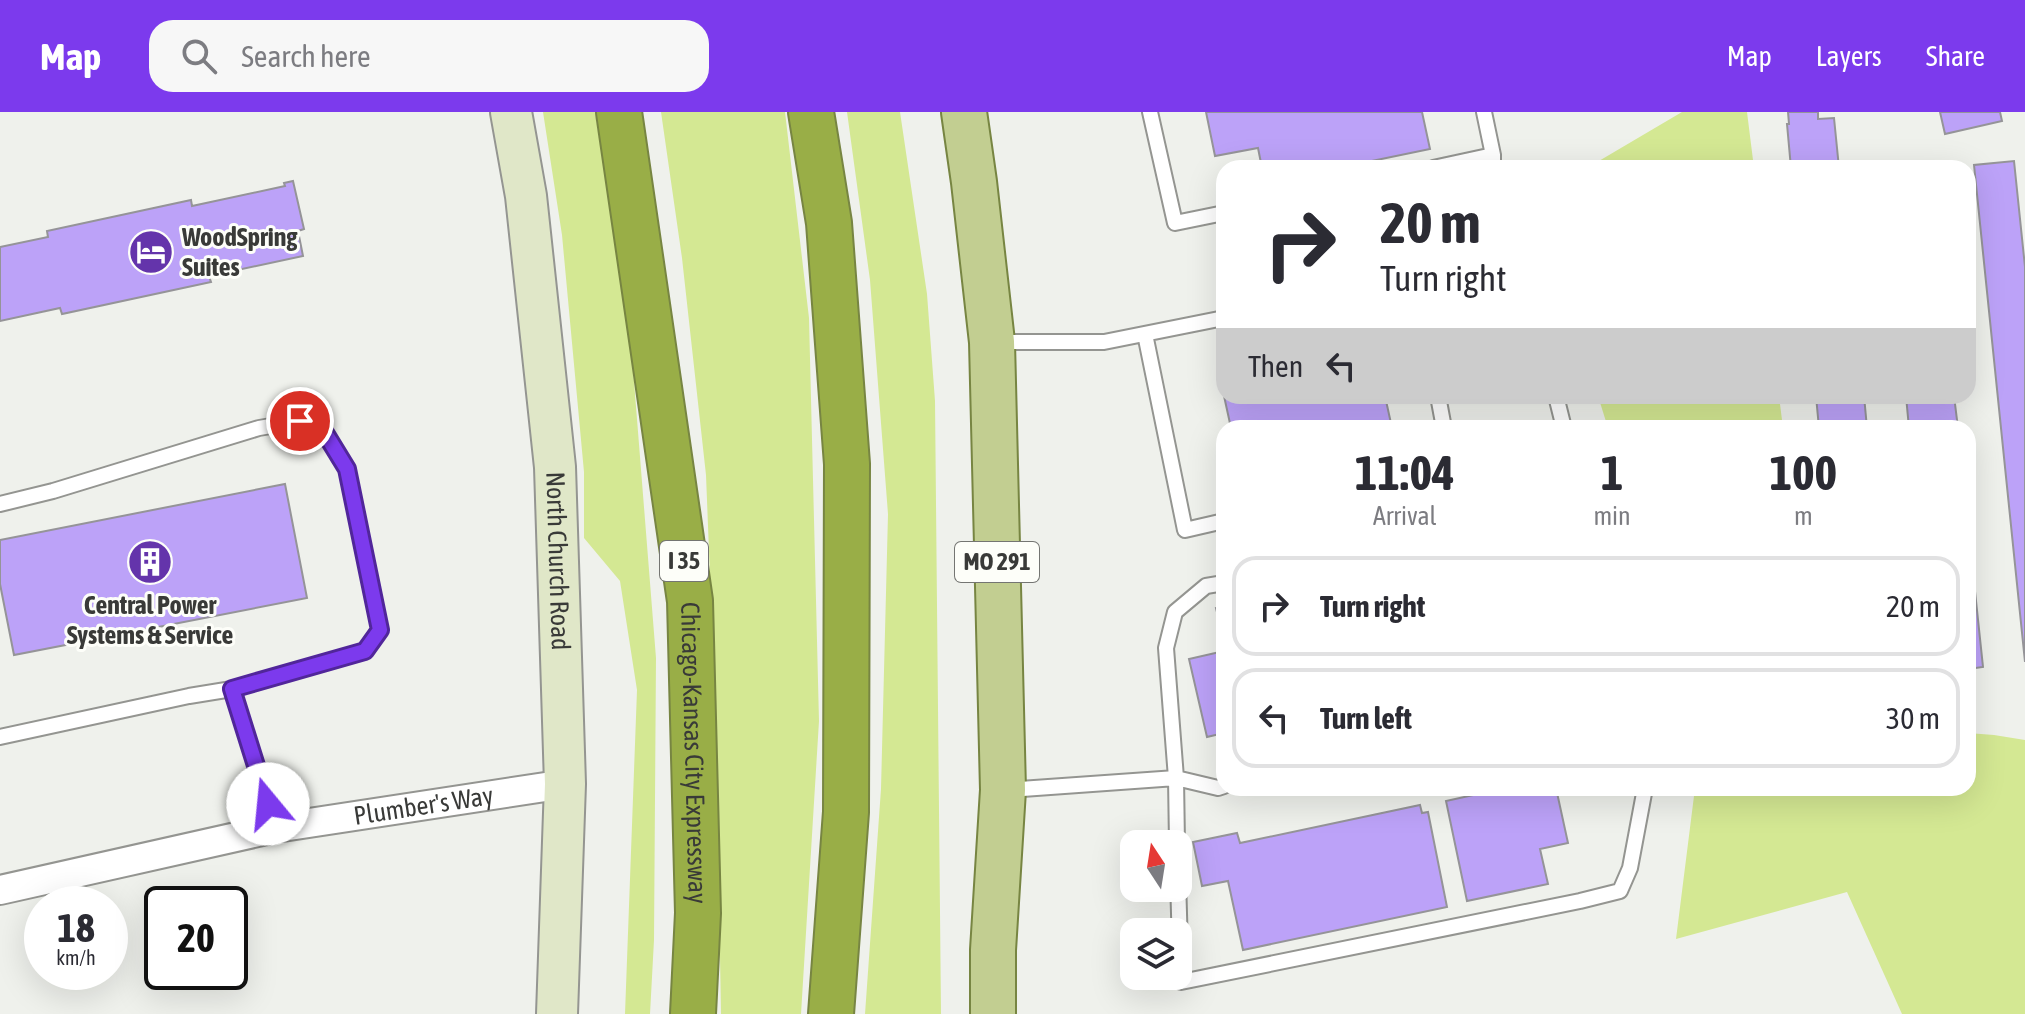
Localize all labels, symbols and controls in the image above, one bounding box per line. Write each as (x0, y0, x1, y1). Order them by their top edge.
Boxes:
search box (149, 20, 709, 92)
icon: search (177, 34, 221, 78)
text: Map (40, 35, 101, 78)
text: Search here (241, 39, 371, 73)
text: Map (1727, 40, 1772, 72)
text: Layers (1816, 40, 1882, 72)
text: Share (1926, 40, 1985, 72)
text: 20 m (1380, 191, 1481, 255)
icon: right (1248, 192, 1352, 296)
place label: WoodSpring Suites (181, 222, 298, 282)
hotel icon: WoodSpring Suites (127, 228, 175, 276)
text: Turn right (1380, 257, 1507, 299)
icon: left (1319, 344, 1363, 388)
text: Then (1248, 349, 1303, 383)
pin (266, 387, 334, 455)
icon: arrive (278, 399, 322, 443)
text: 11:04 (1355, 445, 1455, 500)
text: 1 (1601, 445, 1623, 500)
text: 100 (1770, 445, 1837, 500)
street label: North Church Road (540, 471, 576, 651)
text: Arrival (1373, 501, 1436, 531)
text: min (1593, 501, 1631, 531)
text: m (1794, 501, 1813, 531)
building icon: Central Power Systems & Service (126, 538, 174, 586)
road number: I 35 (660, 541, 708, 581)
road number: MO 291 (955, 542, 1039, 582)
icon: right (1252, 584, 1296, 628)
text: Turn right (1320, 589, 1426, 623)
text: 20 m (1886, 589, 1940, 623)
place label: Central Power Systems & Service (67, 590, 234, 650)
street label: Chicago-Kansas City Expressway (675, 602, 713, 904)
icon: left (1252, 696, 1296, 740)
text: Turn left (1320, 701, 1412, 735)
text: 30 m (1886, 701, 1940, 735)
position arrow (226, 762, 310, 846)
street label: Plumber's Way (352, 780, 495, 831)
north arrow (1120, 830, 1192, 902)
map controls (1120, 830, 1192, 990)
speed limit sign: 20 (144, 886, 248, 990)
text: 18 (57, 905, 95, 950)
button: layers (1120, 918, 1192, 990)
text: km/h (56, 946, 96, 969)

